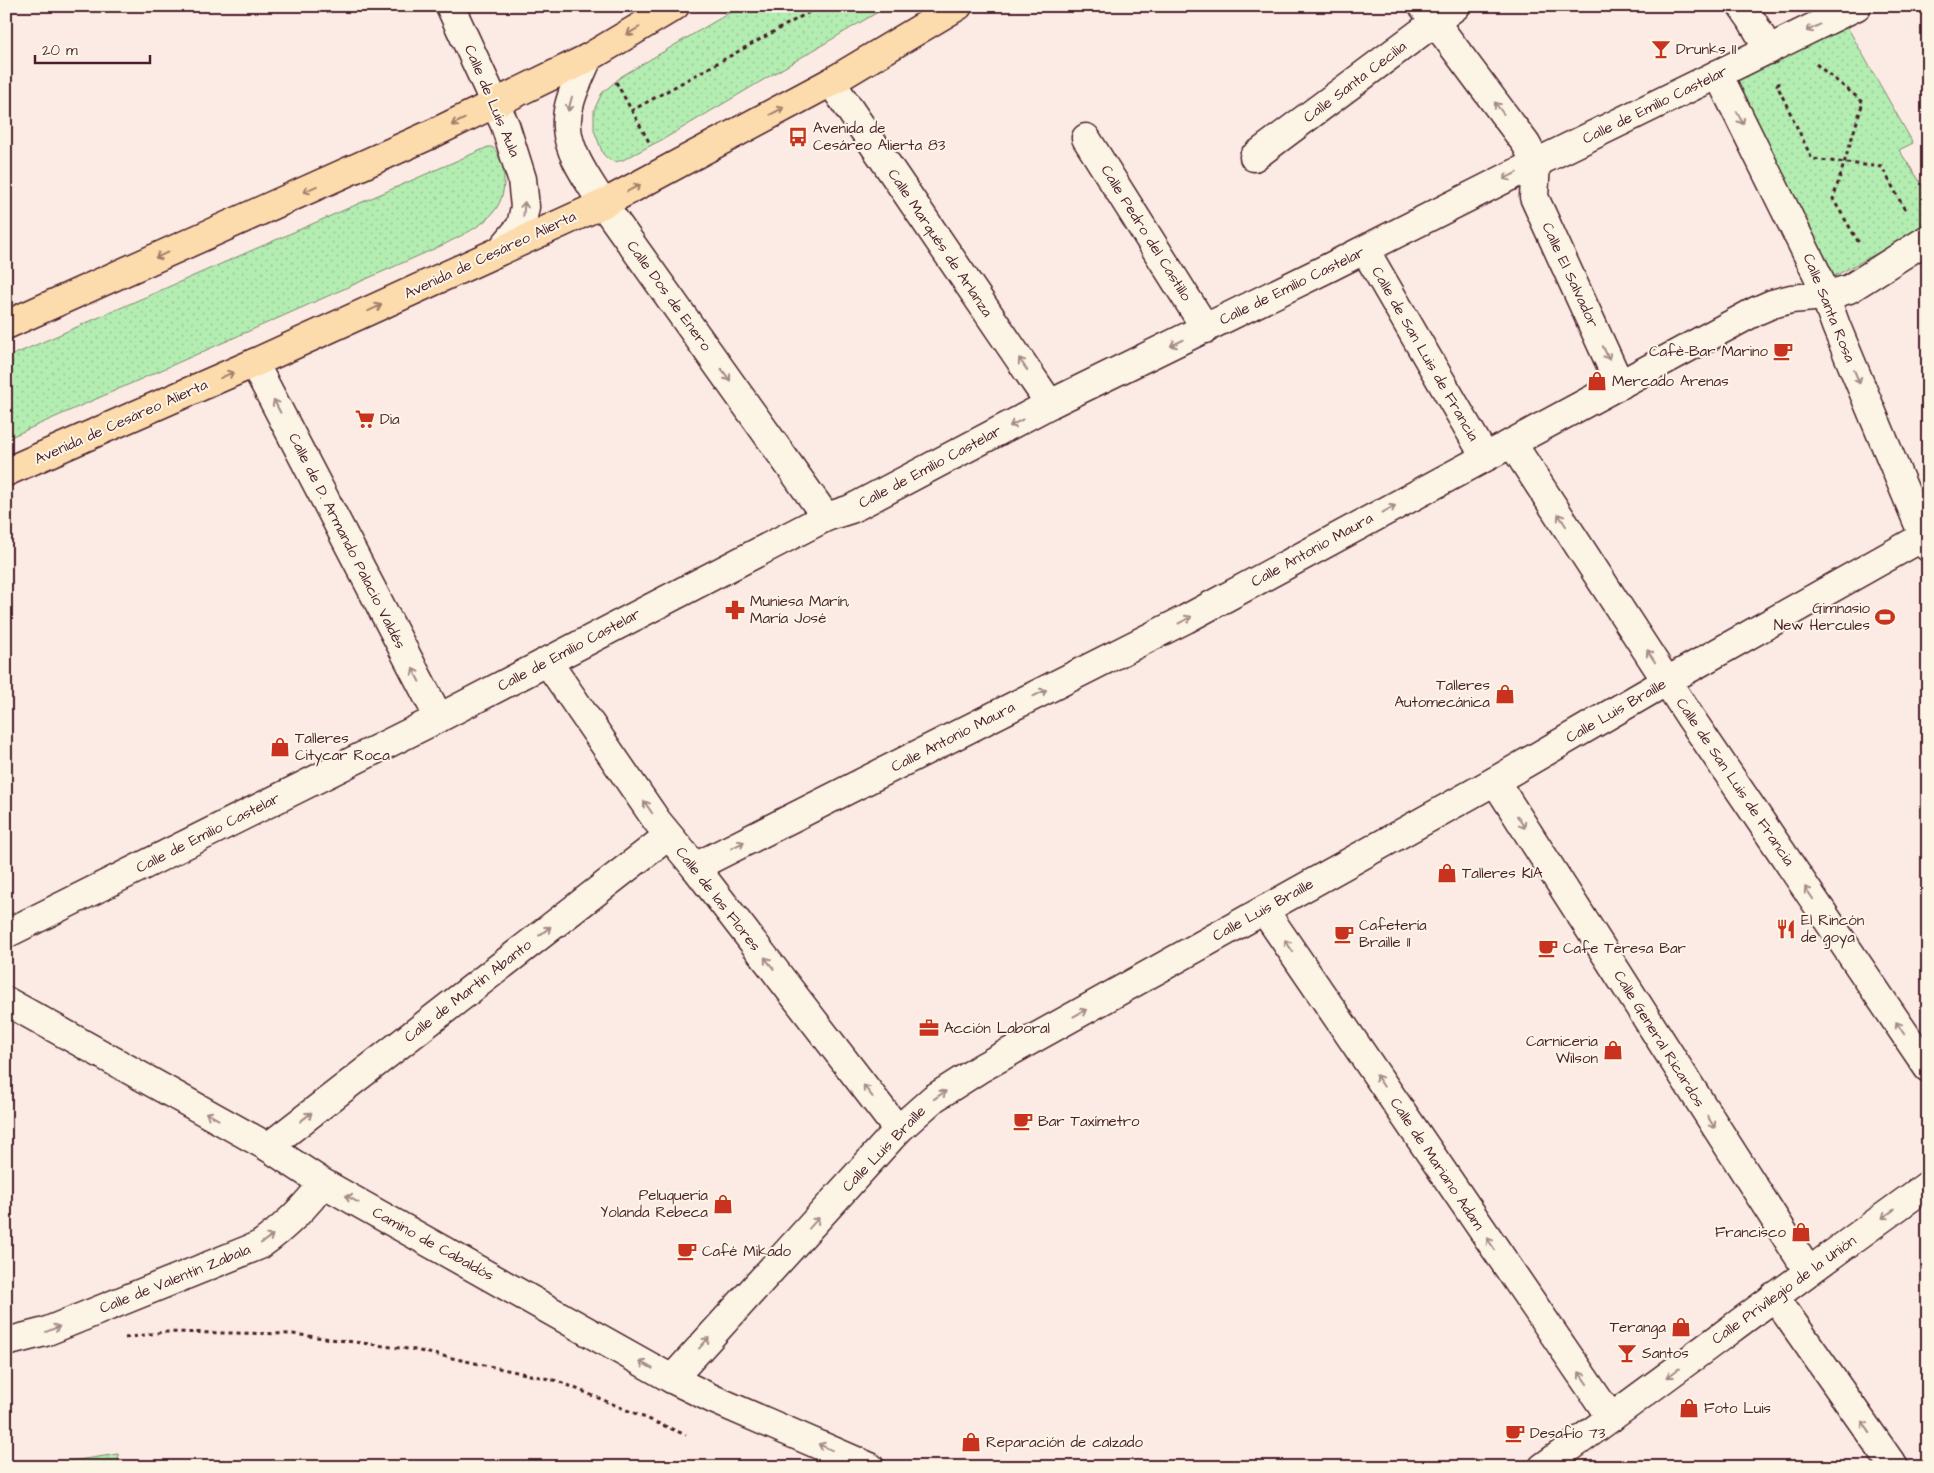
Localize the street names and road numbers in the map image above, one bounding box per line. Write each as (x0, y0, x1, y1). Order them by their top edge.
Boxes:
street label: Calle Santa Cecilia (1299, 36, 1411, 128)
street label: Calle de Luis Aula (459, 42, 525, 161)
street label: Calle de Emilio Castelar (1579, 61, 1731, 149)
street label: Calle Pedro del Castillo (1096, 161, 1197, 305)
street label: Calle Marqués de Arlanza (882, 165, 998, 322)
street label: Avenida de Cesáreo Alierta (401, 206, 580, 304)
street label: Calle El Salvador (1536, 219, 1604, 331)
street label: Calle Dos de Enero (622, 237, 717, 356)
street label: Calle de Emilio Castelar (1216, 242, 1368, 330)
street label: Calle Santa Rosa (1798, 250, 1861, 366)
street label: Calle de San Luis de Francia (1366, 263, 1484, 446)
street label: Avenida de Cesáreo Alierta (31, 374, 211, 470)
street label: Calle de Emilio Castelar (855, 420, 1005, 514)
street label: Calle de D. Armando Palacio Valdés (283, 429, 411, 653)
street label: Calle Antonio Maura (1247, 508, 1377, 592)
street label: Calle de Emilio Castelar (494, 603, 644, 697)
street label: Calle Luis Braille (1562, 674, 1670, 748)
street label: Calle de San Luis de Francia (1671, 694, 1799, 870)
street label: Calle Antonio Maura (887, 696, 1019, 777)
street label: Calle de Emilio Castelar (132, 788, 284, 878)
street label: Calle de las Flores (670, 842, 766, 956)
street label: Calle Luis Braille (1209, 874, 1317, 946)
street label: Calle de Martín Abanto (400, 934, 537, 1048)
street label: Calle General Ricardos (1608, 967, 1710, 1112)
street label: Calle de Mariano Adam (1385, 1094, 1489, 1235)
street label: Calle Luis Braille (837, 1101, 931, 1197)
street label: Camino de Cabaldós (368, 1202, 498, 1286)
street label: Calle Privilegio de la Unión (1707, 1230, 1862, 1350)
street label: Calle de Valentín Zabala (96, 1239, 254, 1319)

